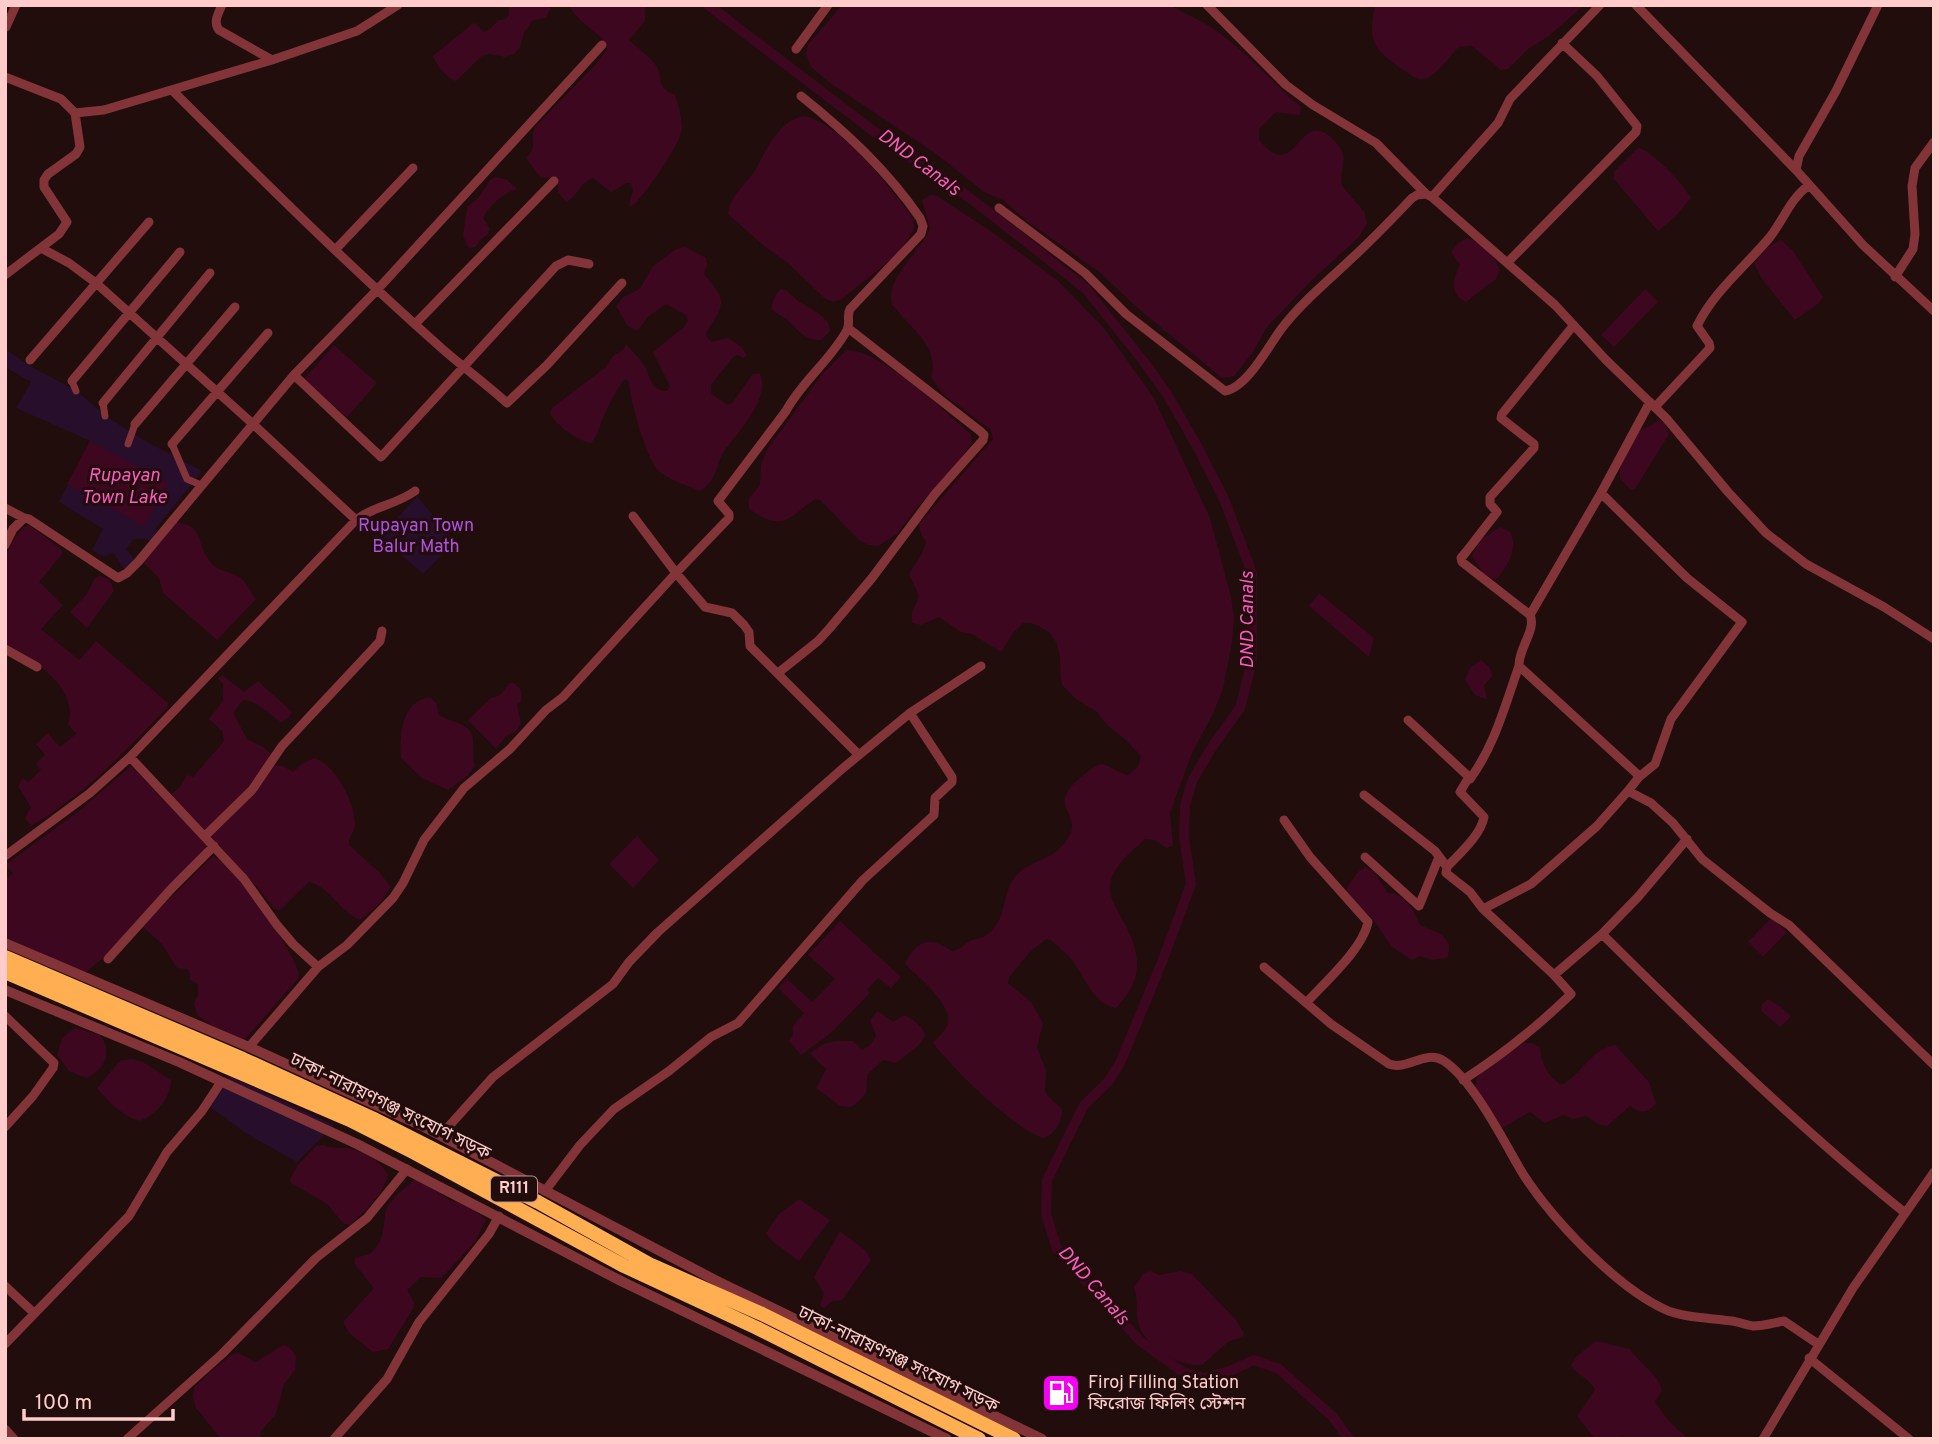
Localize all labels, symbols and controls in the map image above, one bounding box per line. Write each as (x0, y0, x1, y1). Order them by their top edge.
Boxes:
water label: DND Canals (873, 124, 965, 202)
water label: Rupayan Town Lake (81, 464, 167, 510)
park label: Rupayan Town Balur Math (358, 515, 474, 559)
water label: DND Canals (1236, 571, 1260, 669)
street label: ঢাকা-নারায়ণগঞ্জ সংযোগ সড়ক (285, 1048, 494, 1166)
road number: R111 (491, 1176, 537, 1202)
water label: DND Canals (1052, 1241, 1134, 1331)
street label: ঢাকা-নারায়ণগঞ্জ সংযোগ সড়ক (793, 1301, 1002, 1419)
fuel station icon: Firoj Filling Station ফিরোজ ফিলিং স্টেশন (1040, 1372, 1082, 1414)
place label: Firoj Filling Station ফিরোজ ফিলিং স্টেশন (1087, 1372, 1246, 1416)
scale bar (24, 1378, 173, 1422)
text: 100 m (35, 1390, 92, 1417)

